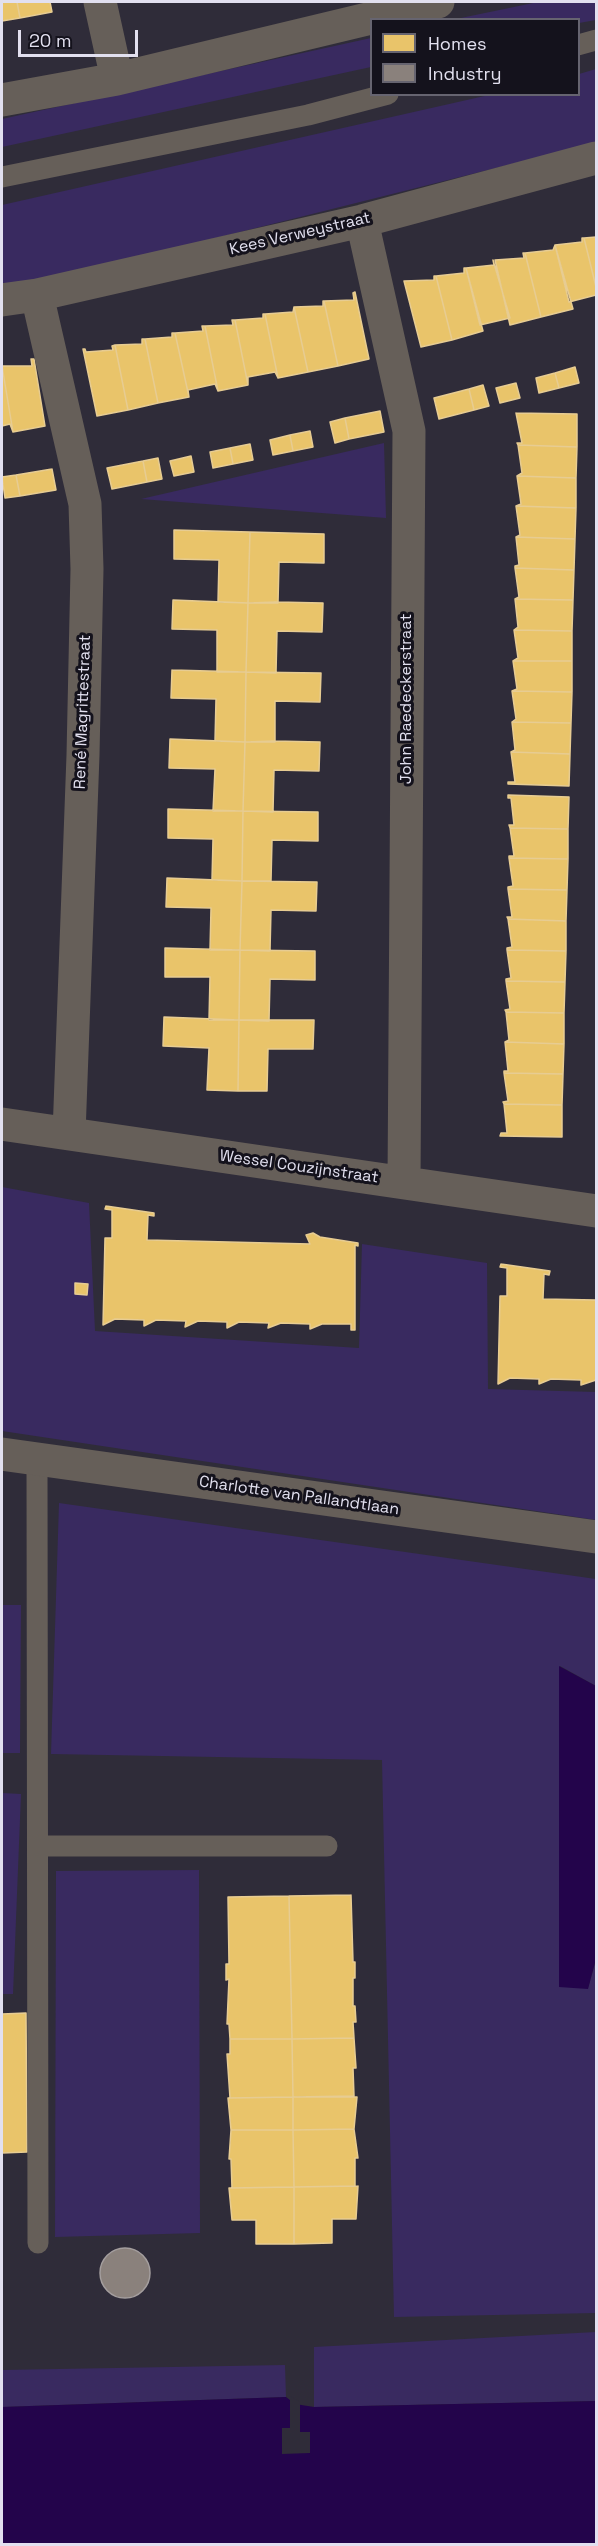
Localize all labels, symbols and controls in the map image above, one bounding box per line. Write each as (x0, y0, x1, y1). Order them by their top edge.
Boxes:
scale bar (21, 18, 141, 56)
legend (370, 18, 580, 96)
text: 20 m (29, 29, 72, 52)
text: Homes (428, 32, 487, 55)
text: Industry (428, 62, 501, 85)
street label: Kees Verweystraat (228, 208, 372, 260)
street label: John Raedeckerstraat (397, 614, 417, 784)
street label: René Magrittestraat (71, 634, 95, 790)
street label: Wessel Couzijnstraat (218, 1146, 380, 1188)
street label: Charlotte van Pallandtlaan (198, 1472, 400, 1520)

